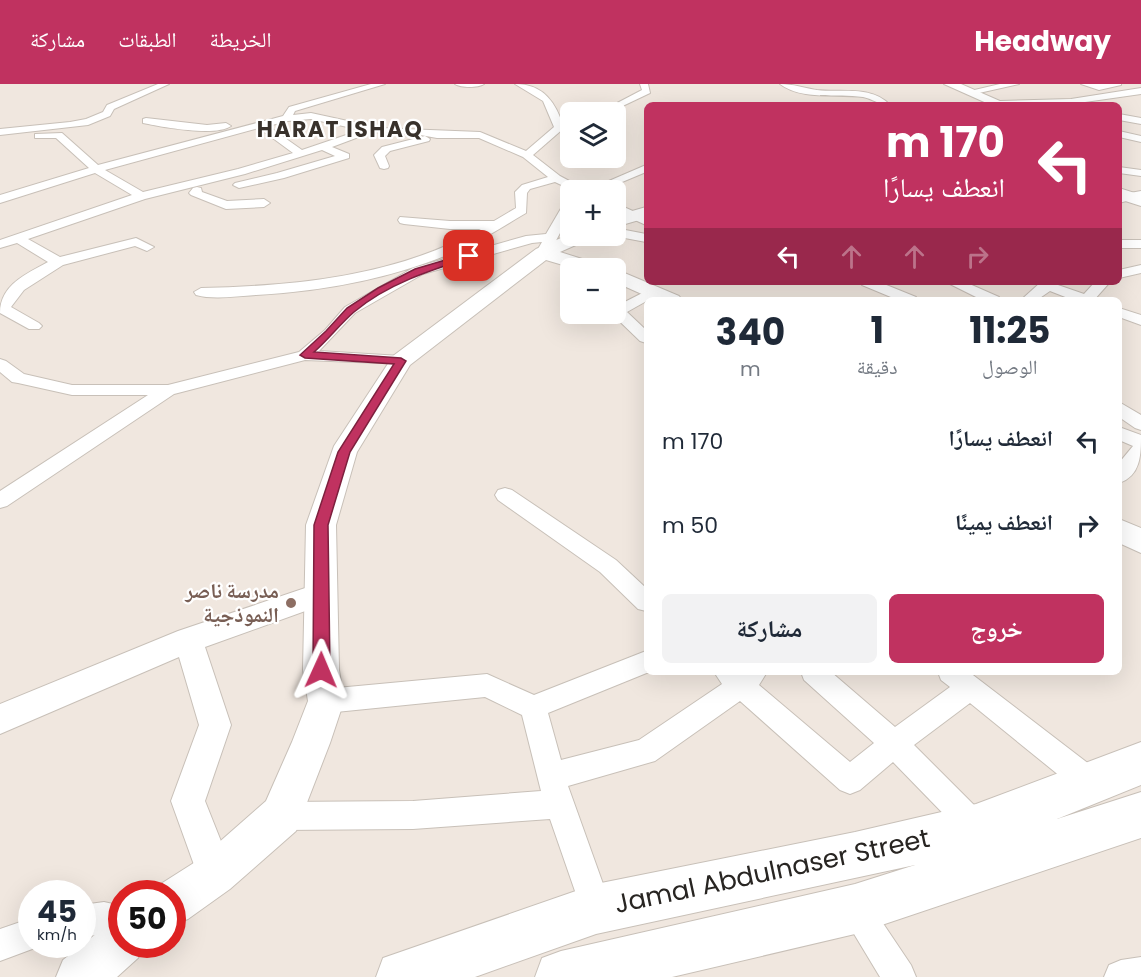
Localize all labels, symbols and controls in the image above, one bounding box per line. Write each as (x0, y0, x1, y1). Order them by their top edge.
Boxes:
text: Headway (974, 22, 1111, 61)
text: مشاركة (30, 25, 85, 54)
text: الطبقات (118, 25, 177, 54)
text: الخريطة (210, 25, 271, 54)
map controls (560, 102, 626, 324)
button: layers (560, 102, 626, 168)
text: 170 m (886, 113, 1005, 172)
district label: HARAT ISHAQ (257, 114, 423, 145)
icon: left (1026, 126, 1104, 204)
text: انعطف يسارًا (883, 169, 1005, 206)
button: + (560, 180, 626, 246)
pin (443, 230, 494, 281)
icon: arrive (452, 239, 485, 272)
icon: left (772, 240, 805, 273)
icon: ahead (835, 240, 868, 273)
icon: ahead (898, 240, 931, 273)
icon: right (961, 240, 994, 273)
button: − (560, 258, 626, 324)
text: 1 (870, 305, 884, 356)
text: 11:25 (969, 305, 1050, 356)
text: 340 (716, 307, 785, 358)
text: دقيقة (857, 353, 898, 381)
text: الوصول (982, 353, 1037, 381)
text: m (740, 355, 761, 383)
text: انعطف يسارًا (949, 423, 1053, 454)
icon: left (1071, 425, 1104, 458)
text: 170 m (662, 426, 723, 457)
text: انعطف يمينًا (955, 507, 1053, 538)
icon: right (1071, 509, 1104, 542)
text: 50 m (662, 510, 718, 541)
place label: مدرسة ناصر النموذجية (184, 576, 279, 629)
button: مشاركة (662, 594, 877, 663)
button: خروج (889, 594, 1104, 663)
marker: مدرسة ناصر النموذجية (284, 596, 298, 610)
position arrow (289, 638, 353, 702)
street label: Jamal Abdulnaser Street (611, 820, 933, 922)
speed limit sign: 50 (108, 880, 186, 958)
text: 45 (37, 890, 77, 933)
text: km/h (37, 924, 77, 945)

